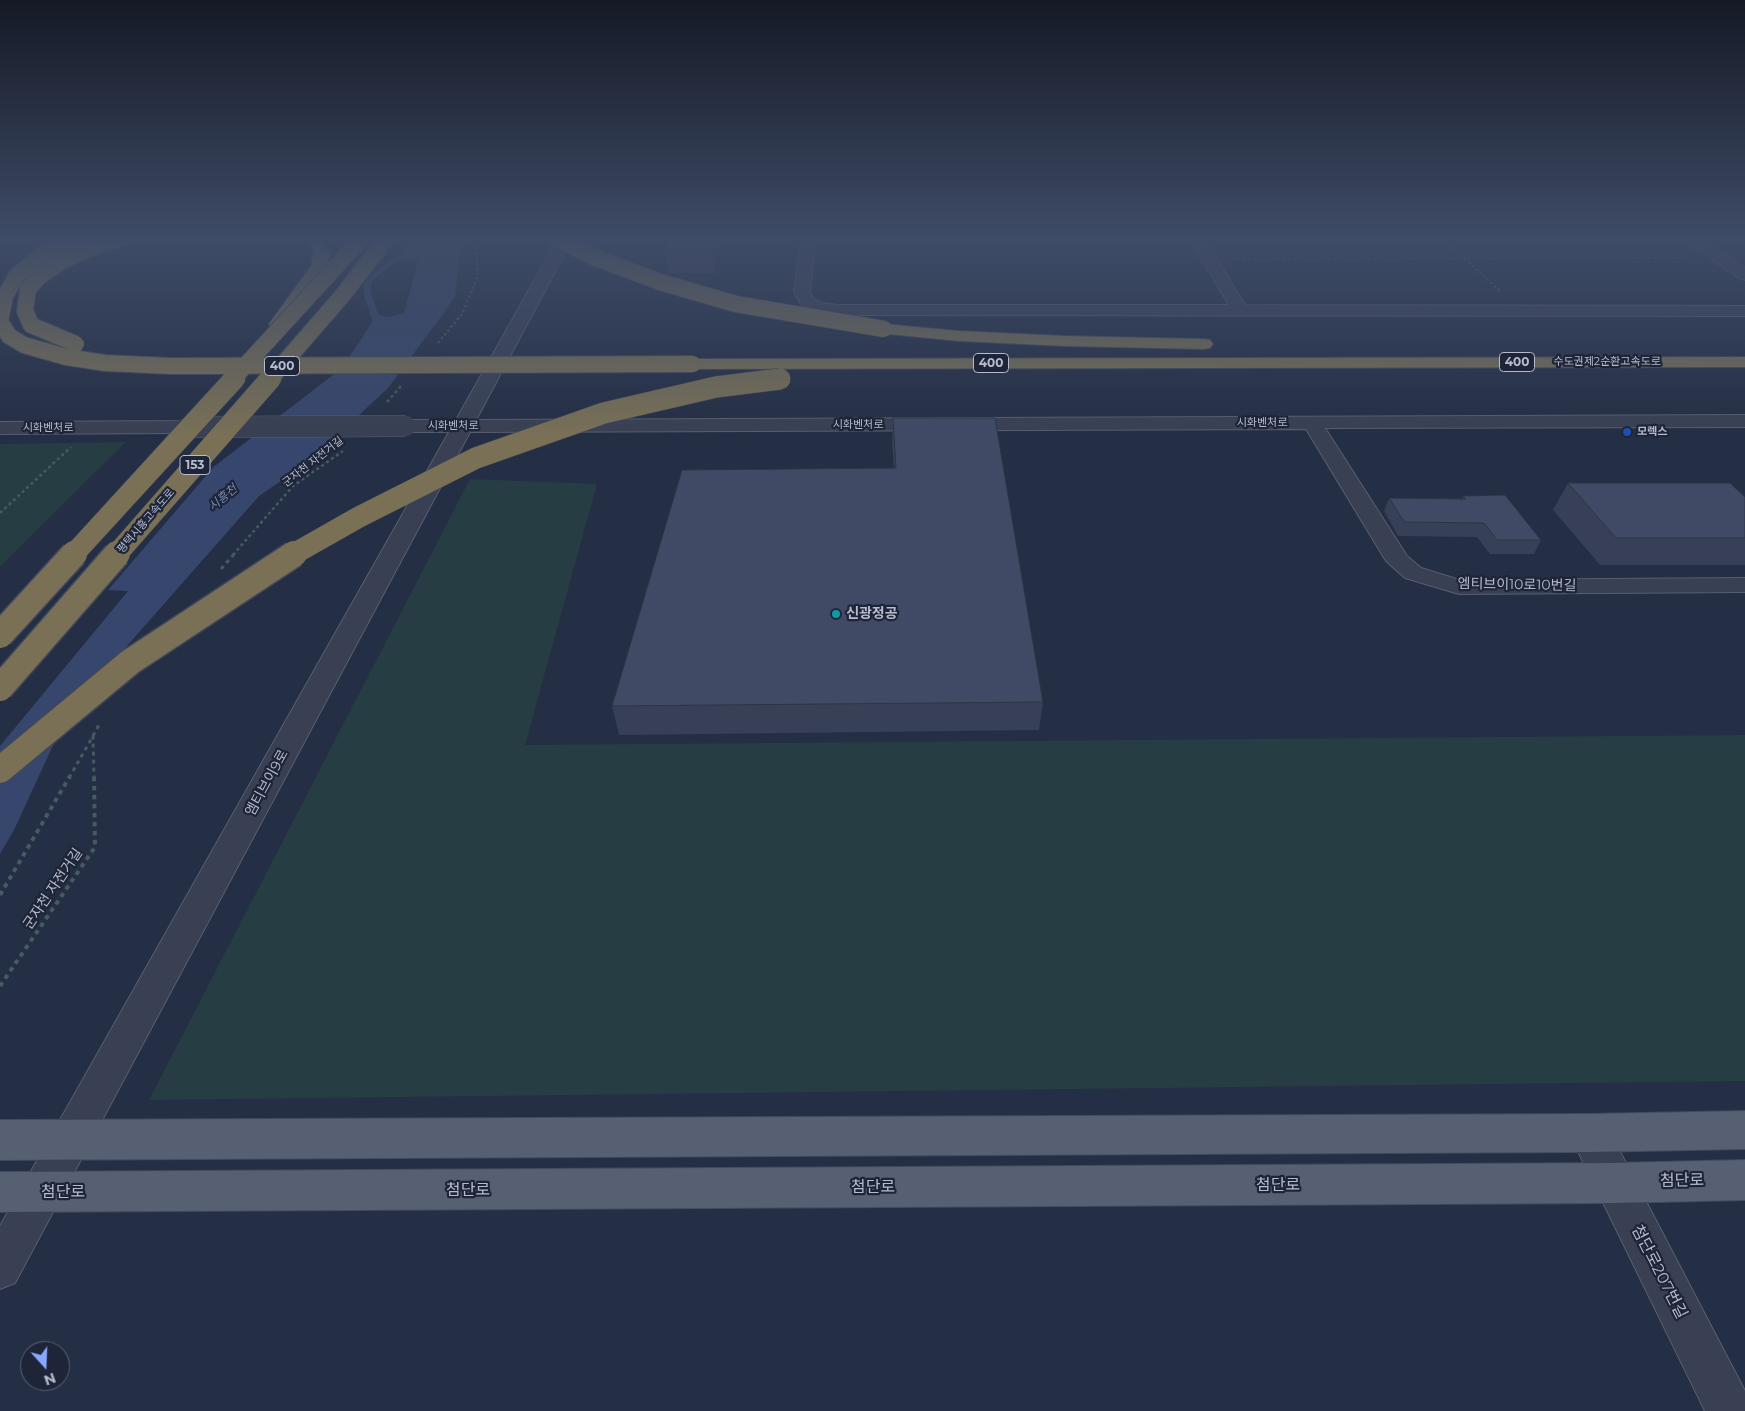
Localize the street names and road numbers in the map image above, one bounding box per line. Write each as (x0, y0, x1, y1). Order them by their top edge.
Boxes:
road number: 400 (1500, 352, 1534, 372)
road number: 400 (974, 353, 1008, 372)
street label: 수도권제2순환고속도로 (1553, 355, 1661, 369)
road number: 400 (264, 356, 300, 376)
street label: 시화벤처로 (1237, 416, 1287, 430)
street label: 시화벤처로 (833, 418, 883, 432)
street label: 시화벤처로 (428, 419, 478, 433)
street label: 시화벤처로 (23, 421, 73, 435)
street label: 군자천 자전거길 (280, 434, 346, 490)
road number: 153 (180, 456, 210, 474)
street label: 평택시흥고속도로 (114, 486, 178, 556)
street label: 엠티브이10로10번길 (1457, 576, 1577, 594)
street label: 엠티브이9로 (242, 747, 292, 819)
street label: 군자천 자전거길 (20, 845, 86, 933)
street label: 첨단로 (1660, 1171, 1704, 1191)
street label: 첨단로 (1256, 1175, 1300, 1195)
street label: 첨단로 (851, 1177, 895, 1197)
street label: 첨단로 (446, 1180, 490, 1200)
street label: 첨단로 (41, 1182, 85, 1202)
street label: 첨단로207번길 (1627, 1222, 1691, 1322)

